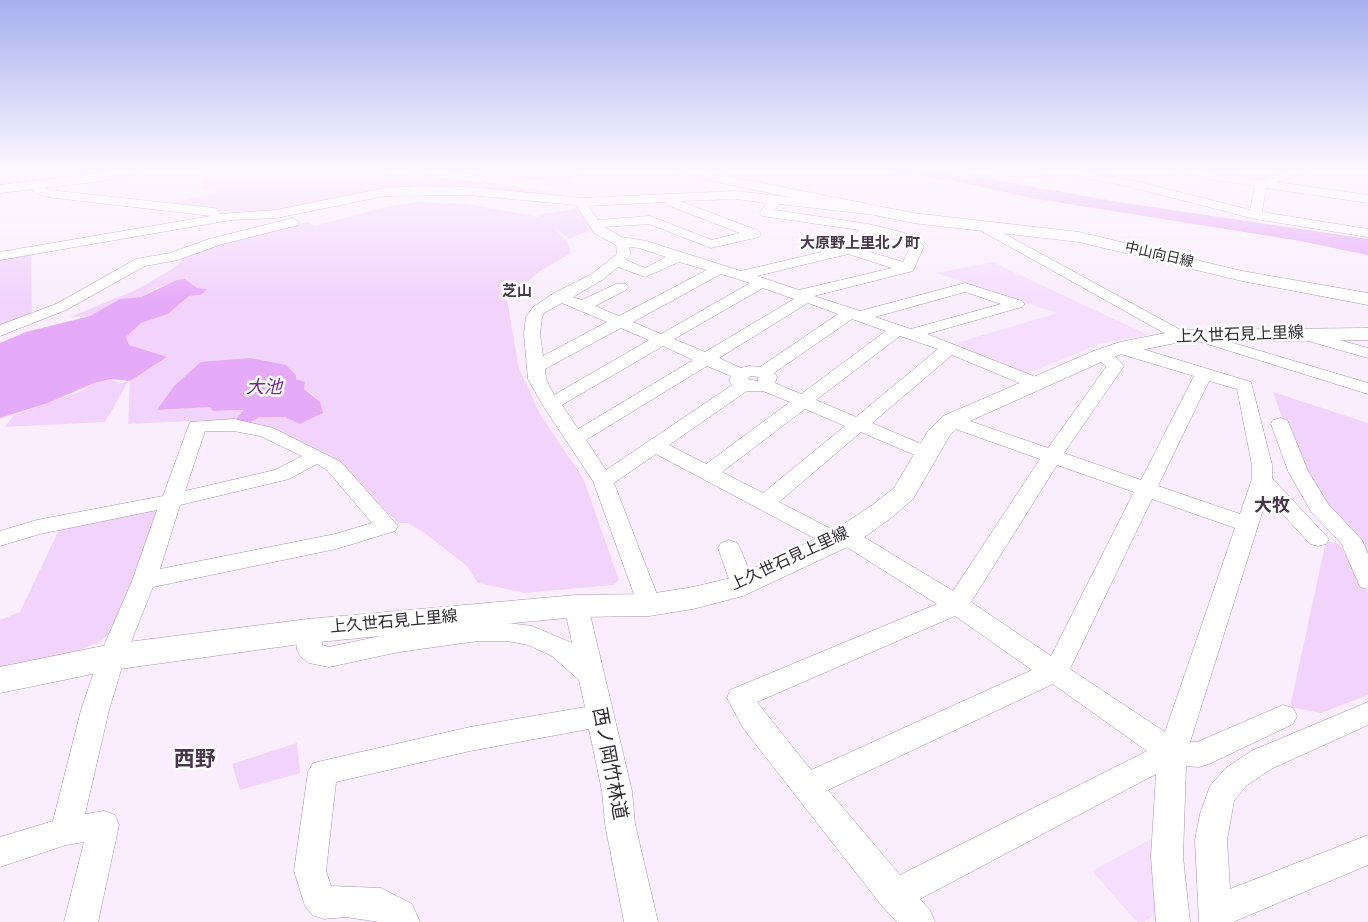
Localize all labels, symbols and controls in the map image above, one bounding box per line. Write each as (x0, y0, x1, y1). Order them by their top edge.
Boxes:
district label: 大原野上里北ノ町 (800, 236, 920, 254)
street label: 中山向日線 (1123, 240, 1195, 272)
district label: 芝山 (502, 284, 532, 302)
street label: 上久世石見上里線 (1176, 324, 1304, 348)
water label: 大池 (246, 378, 282, 400)
district label: 大牧 (1254, 496, 1290, 518)
street label: 上久世石見上里線 (728, 524, 852, 596)
street label: 上久世石見上里線 (329, 608, 459, 638)
street label: 西ノ岡竹林道 (586, 706, 630, 822)
district label: 西野 (174, 748, 216, 774)

